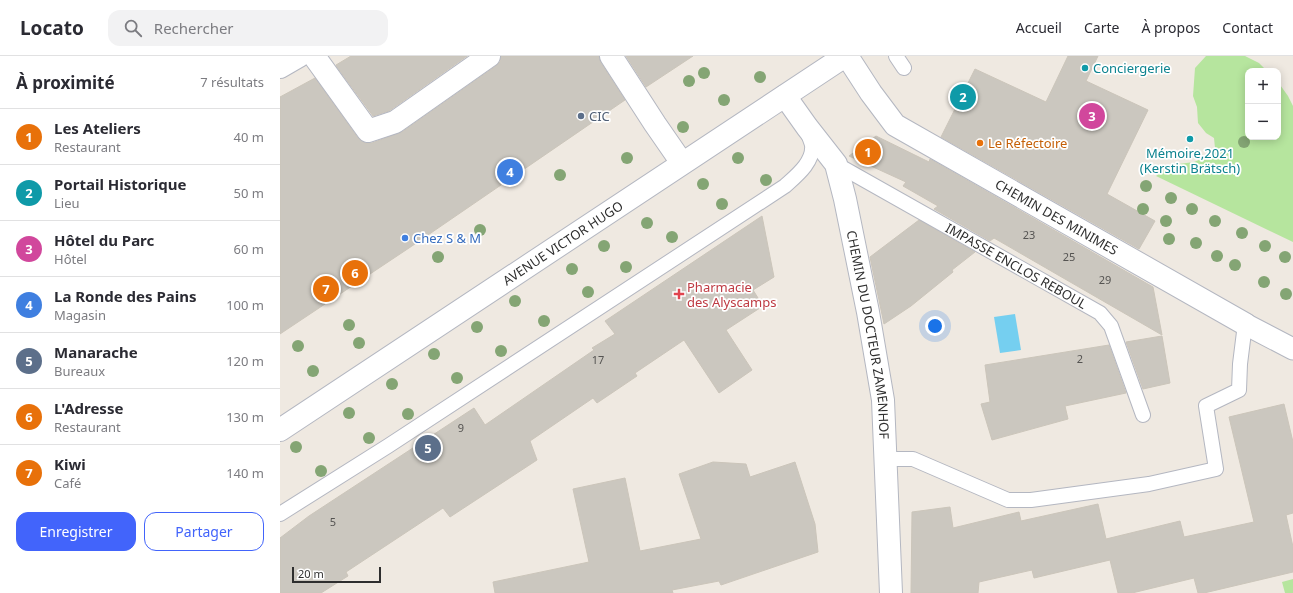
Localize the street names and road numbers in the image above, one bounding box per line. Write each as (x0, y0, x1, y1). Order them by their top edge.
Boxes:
street label: CHEMIN DES MINIMES (992, 175, 1121, 259)
street label: AVENUE VICTOR HUGO (499, 197, 626, 289)
street label: IMPASSE ENCLOS REBOUL (942, 219, 1090, 313)
street label: CHEMIN DU DOCTEUR ZAMENHOF (843, 229, 894, 440)

